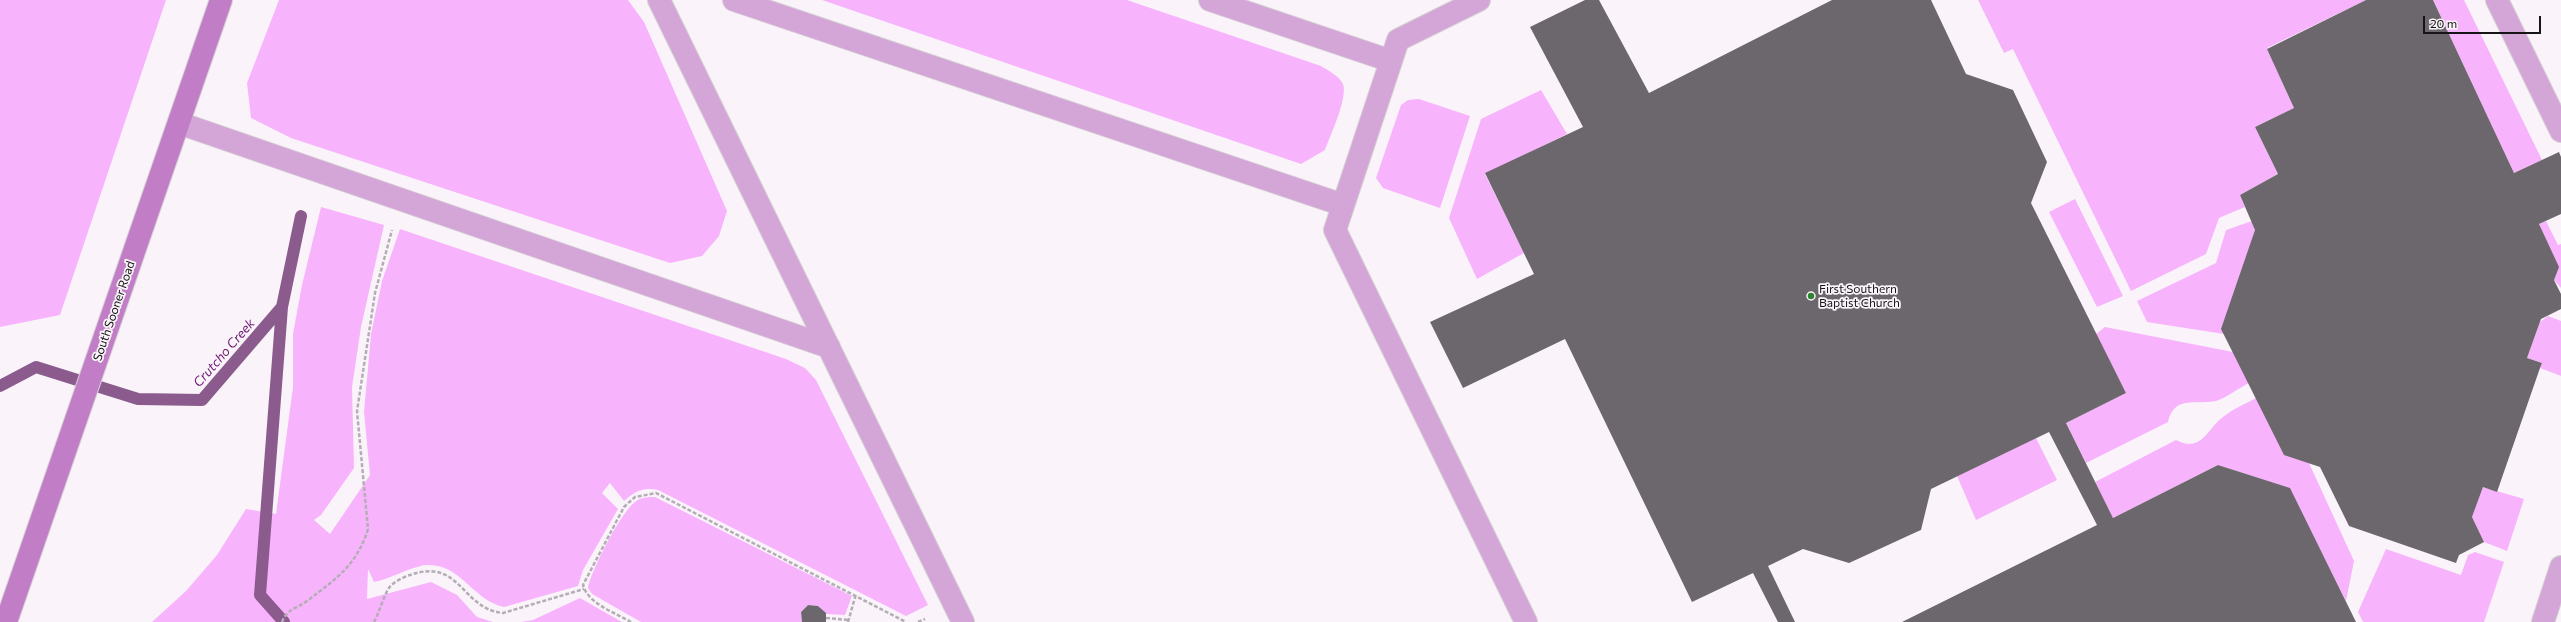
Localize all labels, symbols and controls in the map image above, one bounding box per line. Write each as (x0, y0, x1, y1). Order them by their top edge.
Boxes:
scale bar (2425, 8, 2543, 34)
text: 20 m (2430, 16, 2457, 30)
street label: South Sooner Road (90, 259, 138, 363)
place label: First Southern Baptist Church (1819, 282, 1900, 310)
marker: First Southern Baptist Church (1806, 291, 1816, 301)
water label: Crutcho Creek (190, 316, 258, 390)

